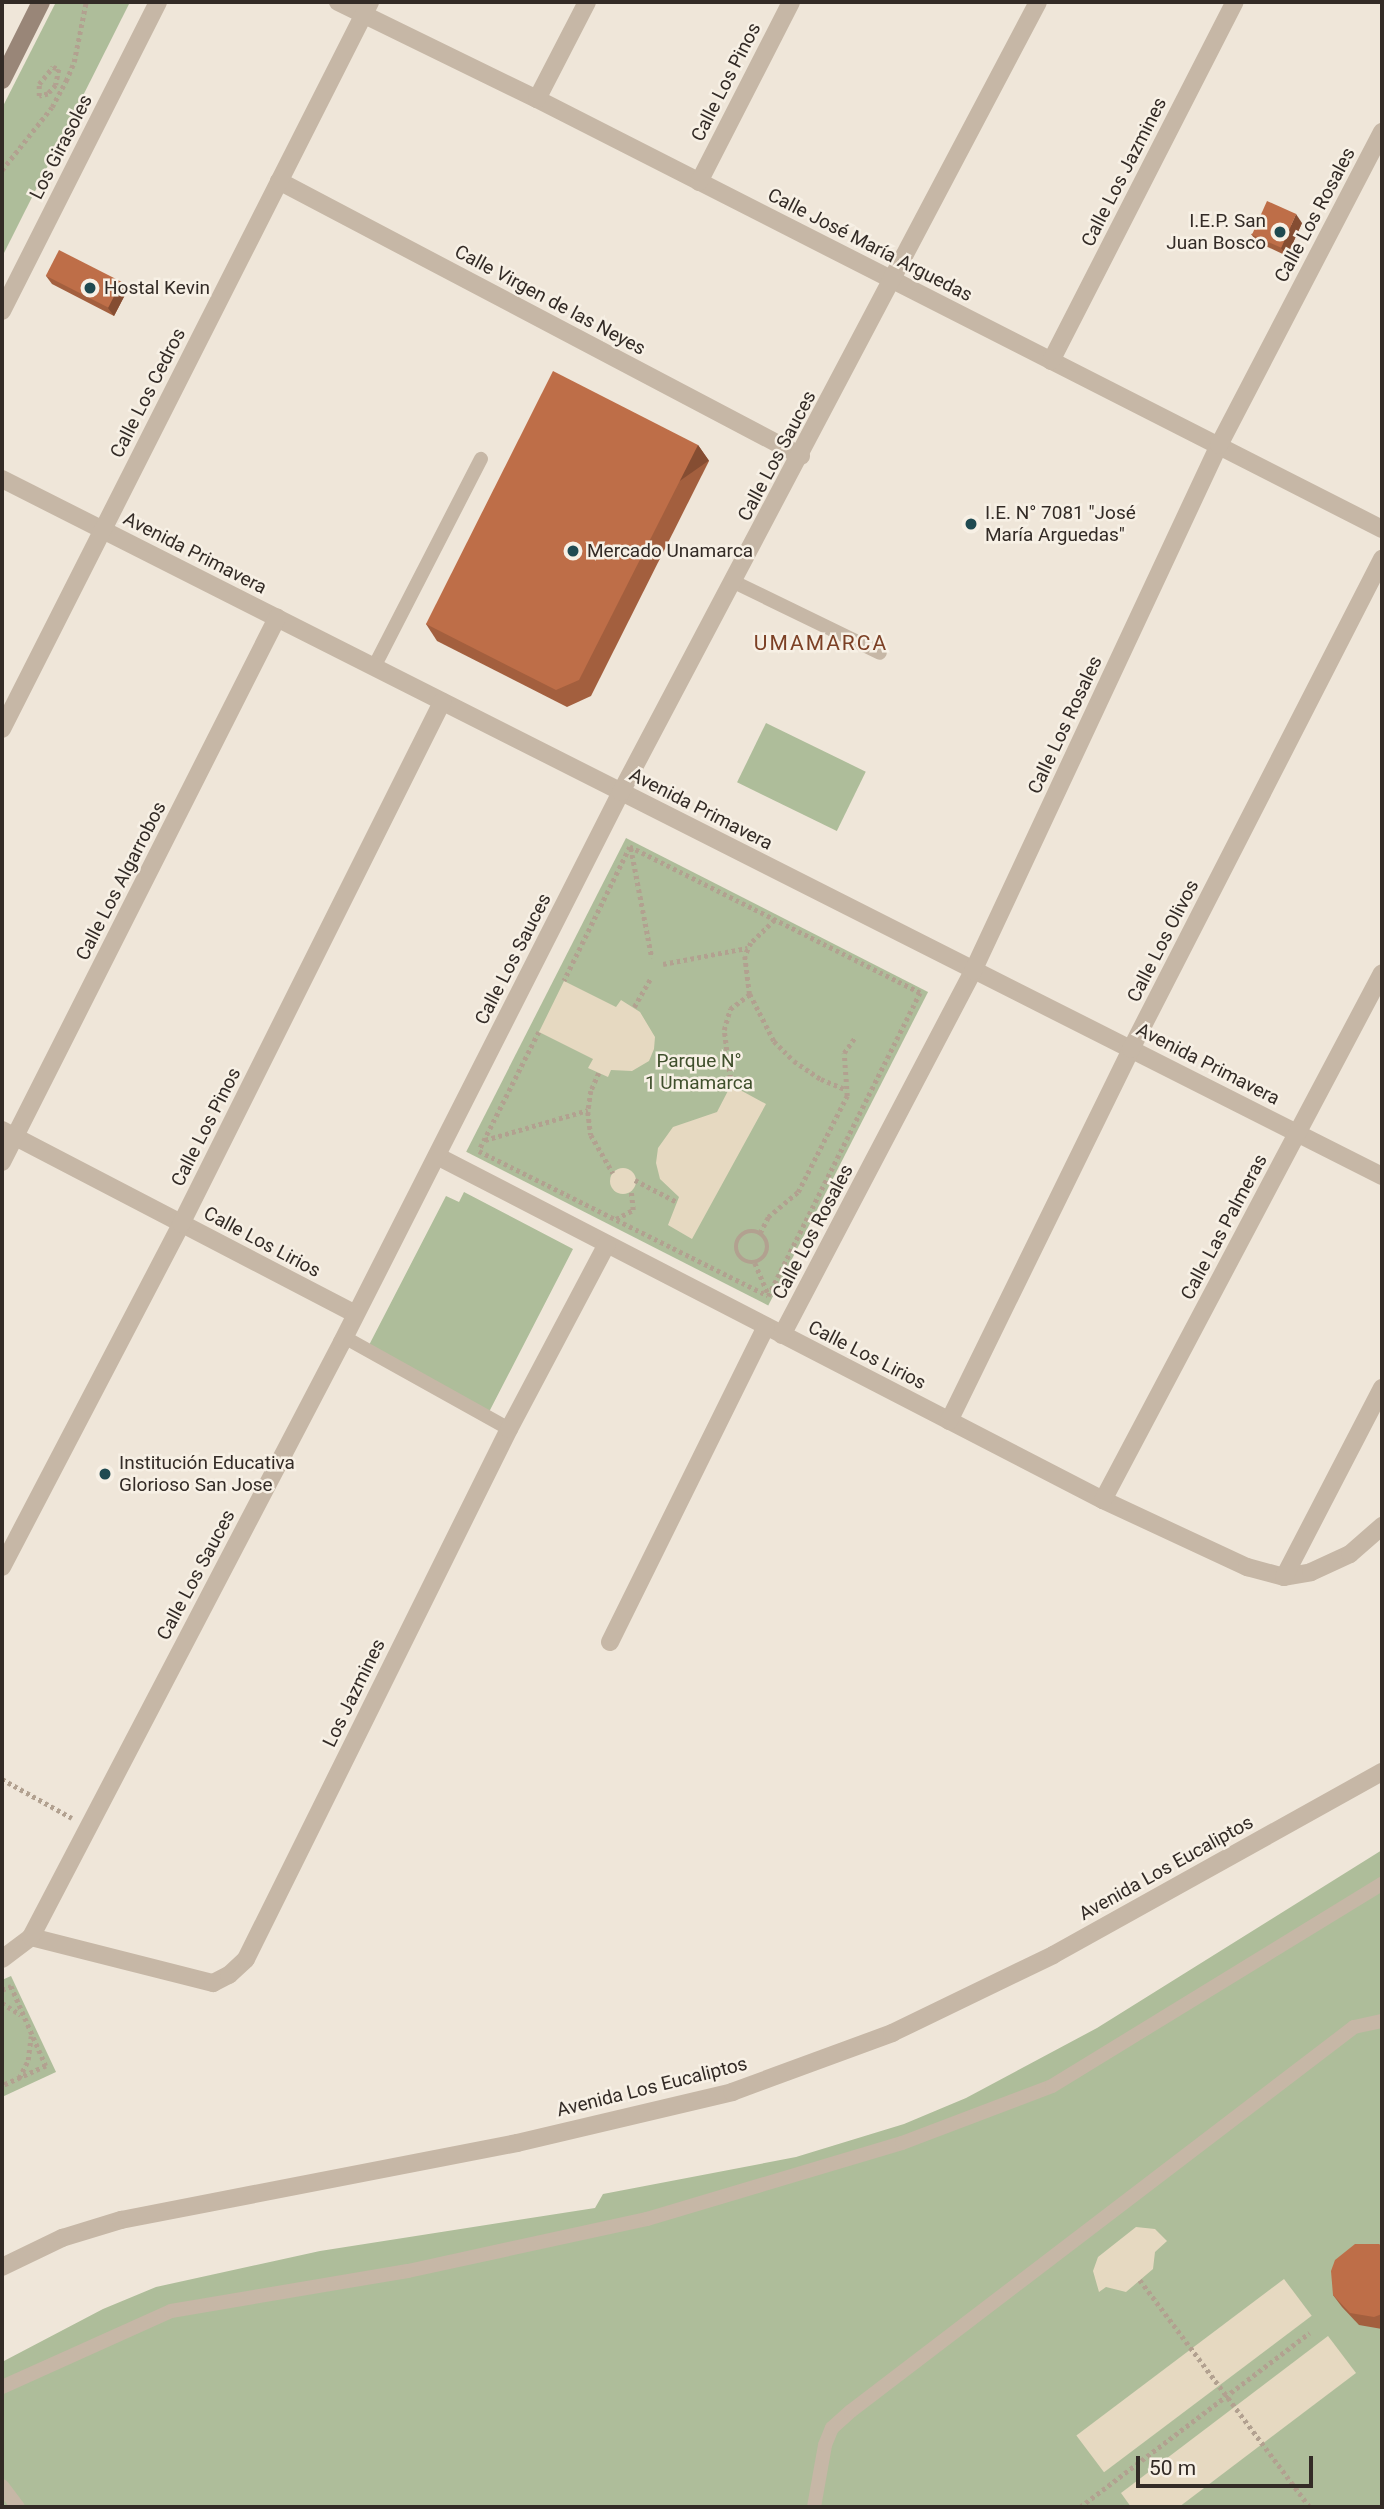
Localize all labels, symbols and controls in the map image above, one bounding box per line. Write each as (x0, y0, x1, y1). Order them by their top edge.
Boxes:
street label: Calle Los Pinos (686, 19, 766, 145)
street label: Los Girasoles (25, 91, 97, 203)
street label: Calle Los Jazmines (1077, 94, 1171, 250)
street label: Calle Los Rosales (1270, 144, 1360, 286)
street label: Calle José María Arguedas (764, 183, 976, 307)
place label: I.E.P. San Juan Bosco (1166, 210, 1266, 254)
marker: I.E.P. San Juan Bosco (1272, 224, 1288, 240)
street label: Calle Virgen de las Neyes (451, 240, 649, 360)
place label: Hostal Kevin (104, 277, 210, 299)
marker: Hostal Kevin (82, 280, 98, 296)
street label: Calle Los Cedros (106, 324, 190, 462)
street label: Calle Los Sauces (733, 387, 821, 525)
place label: I.E. N° 7081 "José María Arguedas" (985, 502, 1136, 546)
street label: Avenida Primavera (120, 507, 270, 599)
marker: I.E. N° 7081 "José María Arguedas" (963, 516, 979, 532)
place label: Mercado Unamarca (587, 540, 753, 562)
marker: Mercado Unamarca (565, 543, 581, 559)
district label: UMAMARCA (755, 630, 887, 656)
street label: Calle Los Rosales (1023, 652, 1107, 798)
street label: Avenida Primavera (626, 763, 776, 855)
street label: Calle Los Algarrobos (71, 798, 171, 964)
street label: Calle Los Olivos (1122, 876, 1204, 1006)
street label: Calle Los Sauces (470, 890, 556, 1028)
street label: Avenida Primavera (1133, 1018, 1283, 1110)
park label: Parque N° 1 Umamarca (645, 1050, 753, 1094)
street label: Calle Los Pinos (166, 1064, 246, 1190)
street label: Calle Las Palmeras (1176, 1150, 1272, 1304)
street label: Calle Los Rosales (768, 1161, 858, 1303)
street label: Calle Los Lirios (200, 1202, 324, 1282)
street label: Calle Los Lirios (804, 1316, 930, 1394)
place label: Institución Educativa Glorioso San Jose (119, 1452, 295, 1496)
marker: Institución Educativa Glorioso San Jose (97, 1466, 113, 1482)
street label: Calle Los Sauces (152, 1506, 240, 1644)
street label: Los Jazmines (318, 1635, 390, 1751)
street label: Avenida Los Eucaliptos (1075, 1811, 1257, 1925)
street label: Avenida Los Eucaliptos (554, 2052, 750, 2122)
scale bar (1139, 2442, 1316, 2486)
text: 50 m (1149, 2456, 1196, 2480)

